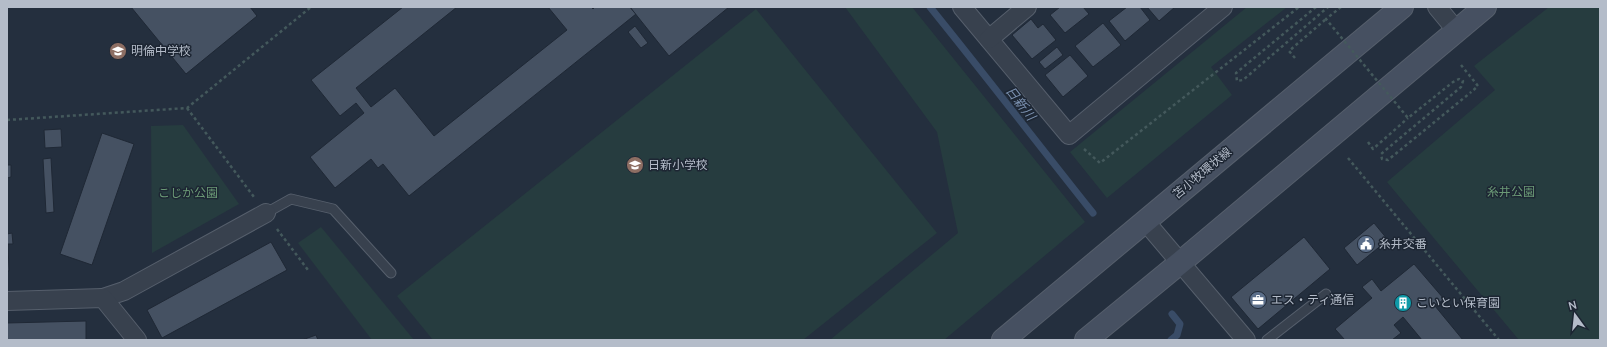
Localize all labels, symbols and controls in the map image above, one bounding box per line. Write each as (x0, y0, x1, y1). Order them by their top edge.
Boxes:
school or university icon: 明倫中学校 (108, 41, 128, 61)
place label: 明倫中学校 (131, 42, 191, 59)
water label: 日新川 (1002, 82, 1041, 125)
street label: 苫小牧環状線 (1169, 143, 1235, 202)
school or university icon: 日新小学校 (625, 155, 645, 175)
place label: 日新小学校 (648, 156, 708, 173)
park label: 糸井公園 (1487, 183, 1535, 200)
park label: こじか公園 (158, 184, 218, 201)
public building icon: 糸井交番 (1356, 234, 1376, 254)
place label: 糸井交番 (1379, 235, 1427, 252)
office icon: エス・ティ通信 (1248, 290, 1268, 310)
place label: エス・ティ通信 (1271, 291, 1354, 308)
building icon: こいとい保育園 (1393, 293, 1413, 313)
place label: こいとい保育園 (1416, 294, 1500, 311)
north arrow (1555, 295, 1595, 335)
text: N (1567, 297, 1578, 313)

